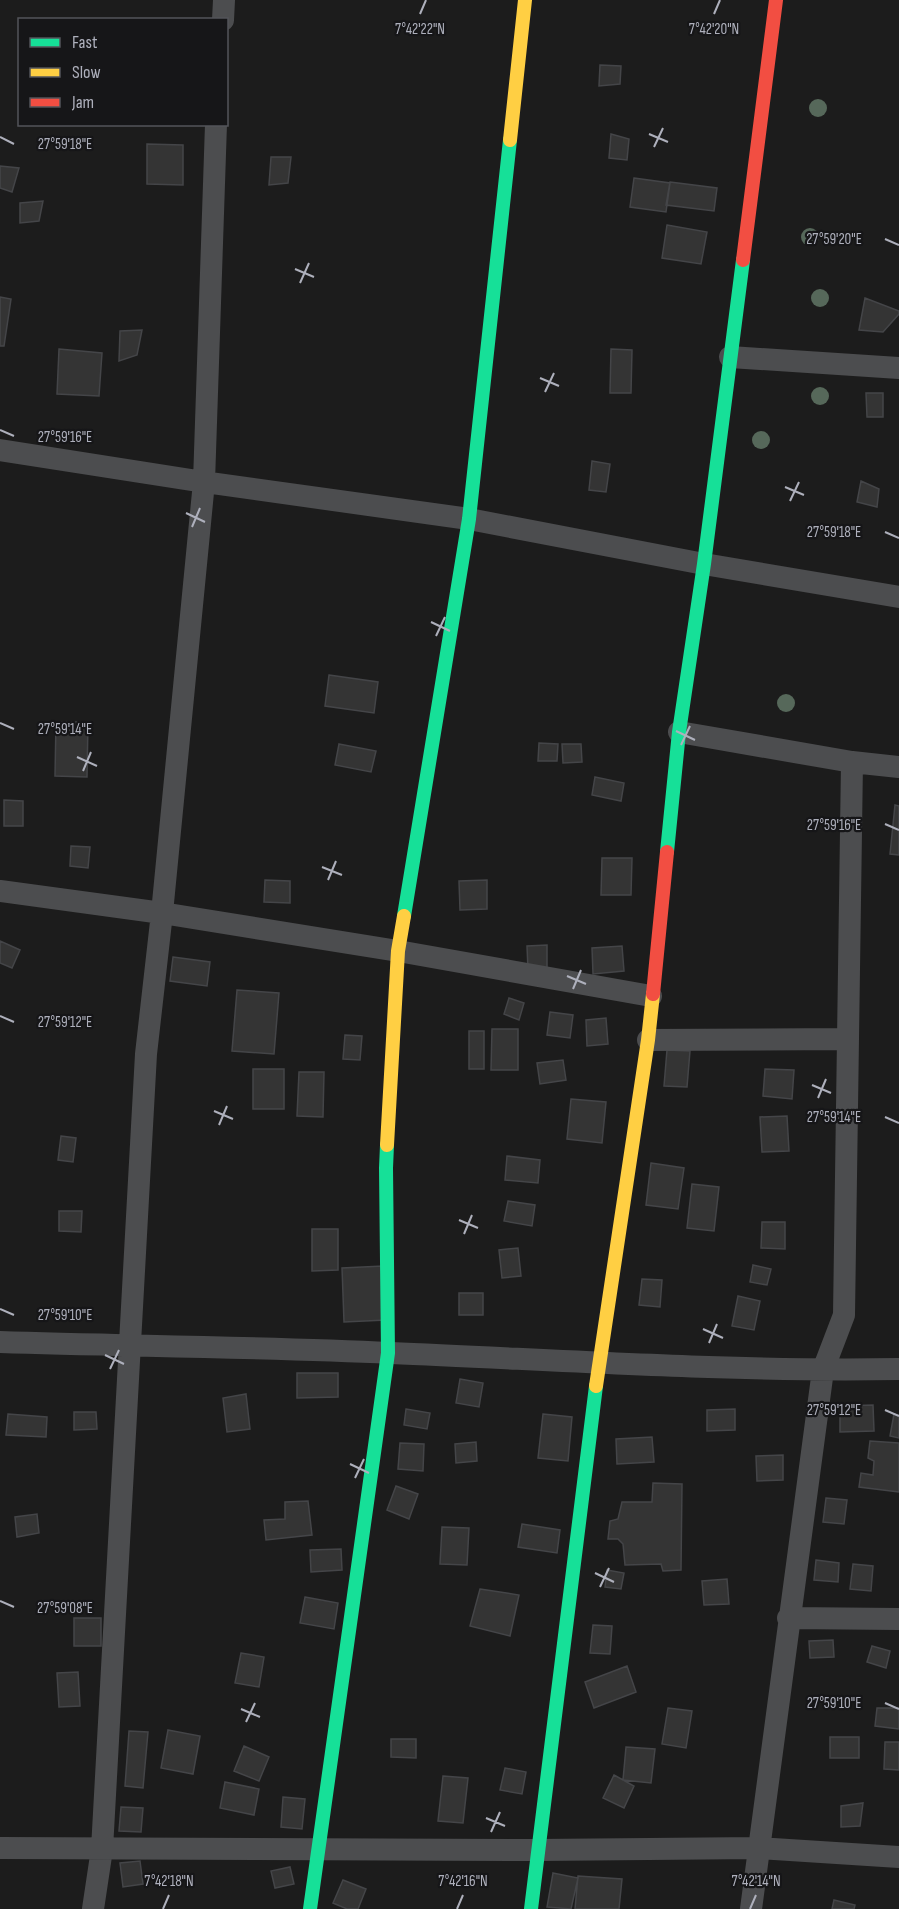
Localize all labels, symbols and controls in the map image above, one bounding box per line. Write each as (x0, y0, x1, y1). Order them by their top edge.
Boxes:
legend (18, 18, 228, 126)
text: 7°42'22"N (395, 20, 445, 39)
text: 7°42'20"N (689, 20, 739, 39)
text: Fast (72, 32, 98, 53)
text: Slow (72, 62, 101, 83)
text: Jam (71, 92, 94, 113)
text: 27°59'18"E (38, 135, 92, 154)
text: 27°59'20"E (806, 230, 862, 249)
text: 27°59'16"E (38, 428, 92, 447)
text: 27°59'18"E (807, 523, 861, 542)
text: 27°59'14"E (38, 720, 92, 739)
text: 27°59'16"E (807, 816, 861, 835)
text: 27°59'12"E (38, 1013, 92, 1032)
text: 27°59'14"E (807, 1108, 861, 1127)
text: 27°59'10"E (38, 1306, 92, 1325)
text: 27°59'12"E (807, 1401, 861, 1420)
text: 27°59'08"E (37, 1599, 93, 1618)
text: 27°59'10"E (807, 1694, 861, 1713)
text: 7°42'18"N (144, 1872, 194, 1891)
text: 7°42'16"N (438, 1872, 488, 1891)
text: 7°42'14"N (731, 1872, 781, 1891)

